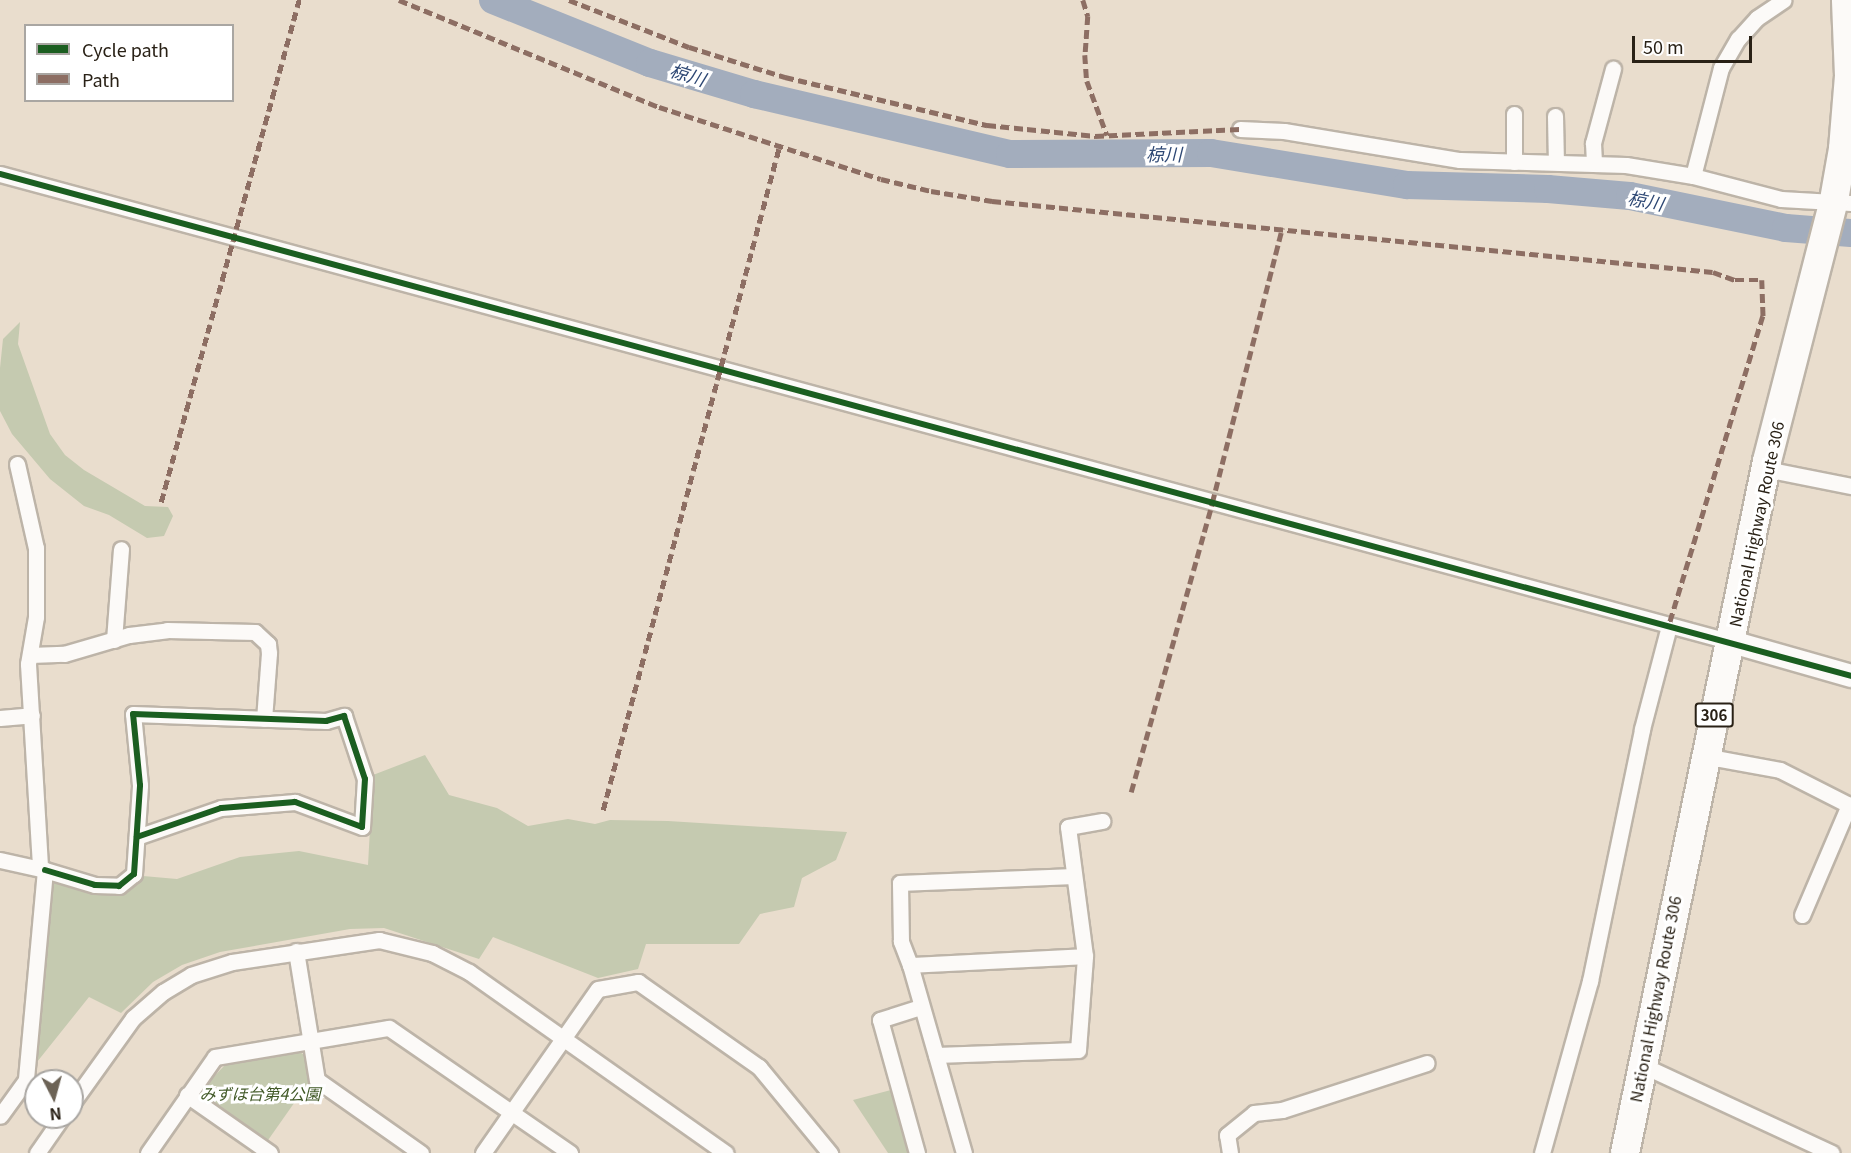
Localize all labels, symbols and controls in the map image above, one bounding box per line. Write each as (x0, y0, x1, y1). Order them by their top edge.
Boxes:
legend (24, 24, 234, 102)
scale bar (1635, 24, 1755, 62)
text: 50 m (1643, 33, 1684, 59)
text: Cycle path (82, 36, 169, 62)
water label: 椋川 (668, 58, 708, 90)
text: Path (82, 66, 120, 92)
water label: 椋川 (1146, 142, 1182, 164)
water label: 椋川 (1626, 186, 1666, 214)
street label: National Highway Route 306 (1725, 419, 1787, 629)
road number: 306 (1694, 703, 1734, 727)
street label: National Highway Route 306 (1626, 894, 1684, 1104)
north arrow (24, 1069, 84, 1129)
park label: みずほ台第4公園 (200, 1083, 320, 1103)
text: N (48, 1102, 63, 1127)

